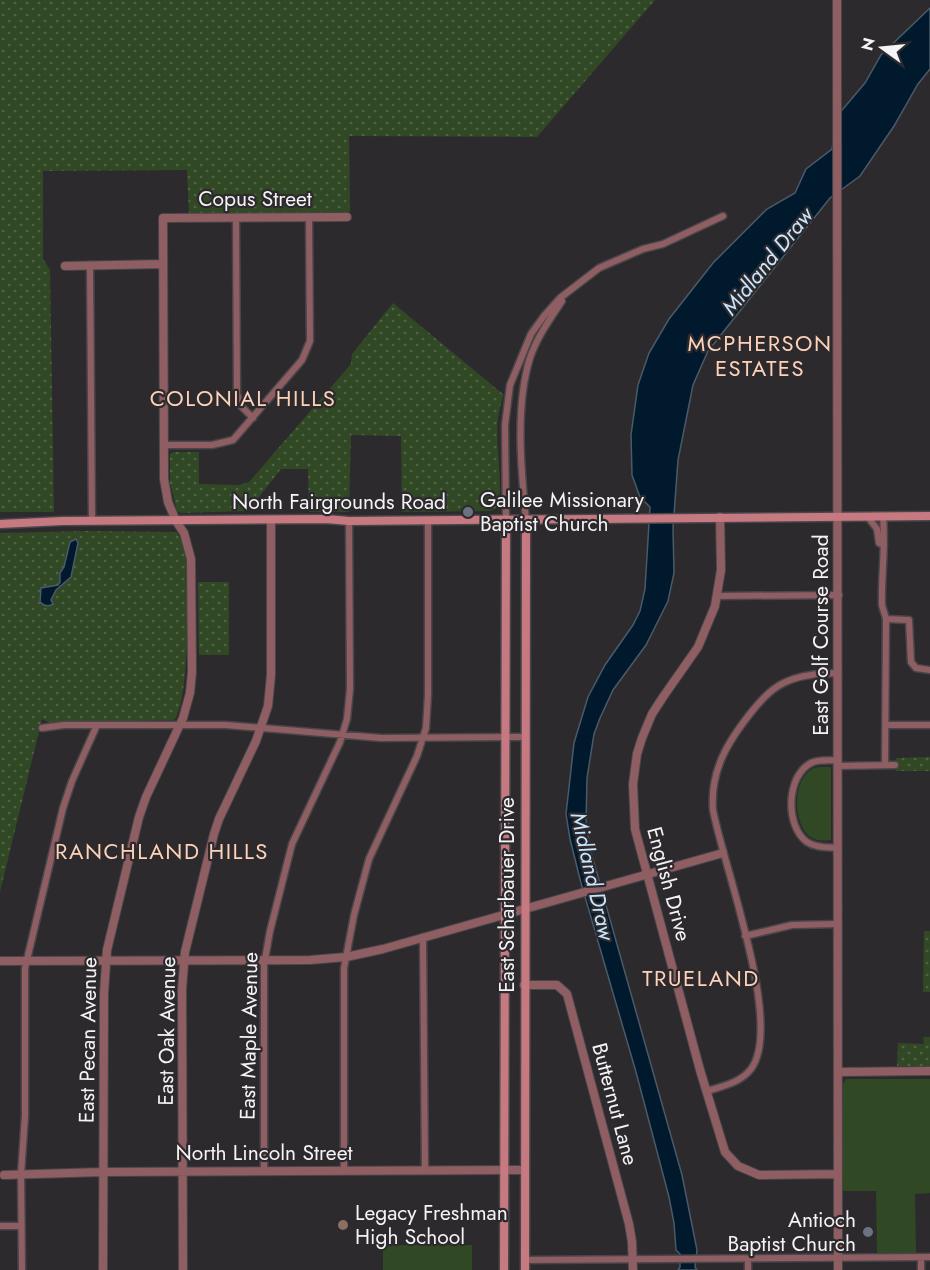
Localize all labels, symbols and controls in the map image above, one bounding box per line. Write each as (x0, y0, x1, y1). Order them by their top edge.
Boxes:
north arrow (852, 18, 912, 78)
text: N (855, 35, 881, 53)
street label: Copus Street (198, 184, 312, 214)
water label: Midland Draw (714, 199, 821, 322)
district label: MCPHERSON ESTATES (687, 327, 833, 384)
district label: COLONIAL HILLS (150, 382, 336, 414)
place label: Galilee Missionary Baptist Church (480, 485, 645, 539)
street label: North Fairgrounds Road (232, 487, 446, 517)
marker: Galilee Missionary Baptist Church (461, 505, 475, 519)
street label: East Golf Course Road (806, 534, 836, 736)
street label: East Scharbauer Drive (492, 797, 522, 993)
water label: Midland Draw (563, 809, 624, 945)
street label: English Drive (639, 823, 699, 945)
district label: RANCHLAND HILLS (55, 835, 269, 867)
street label: East Maple Avenue (233, 952, 265, 1120)
street label: East Oak Avenue (151, 956, 183, 1106)
street label: East Pecan Avenue (72, 957, 104, 1123)
district label: TRUELAND (642, 962, 760, 994)
street label: Butternut Lane (584, 1039, 646, 1169)
street label: North Lincoln Street (175, 1138, 353, 1168)
place label: Legacy Freshman High School (355, 1198, 508, 1252)
place label: Antioch Baptist Church (728, 1205, 856, 1259)
marker: Legacy Freshman High School (336, 1218, 350, 1232)
marker: Antioch Baptist Church (861, 1225, 875, 1239)

